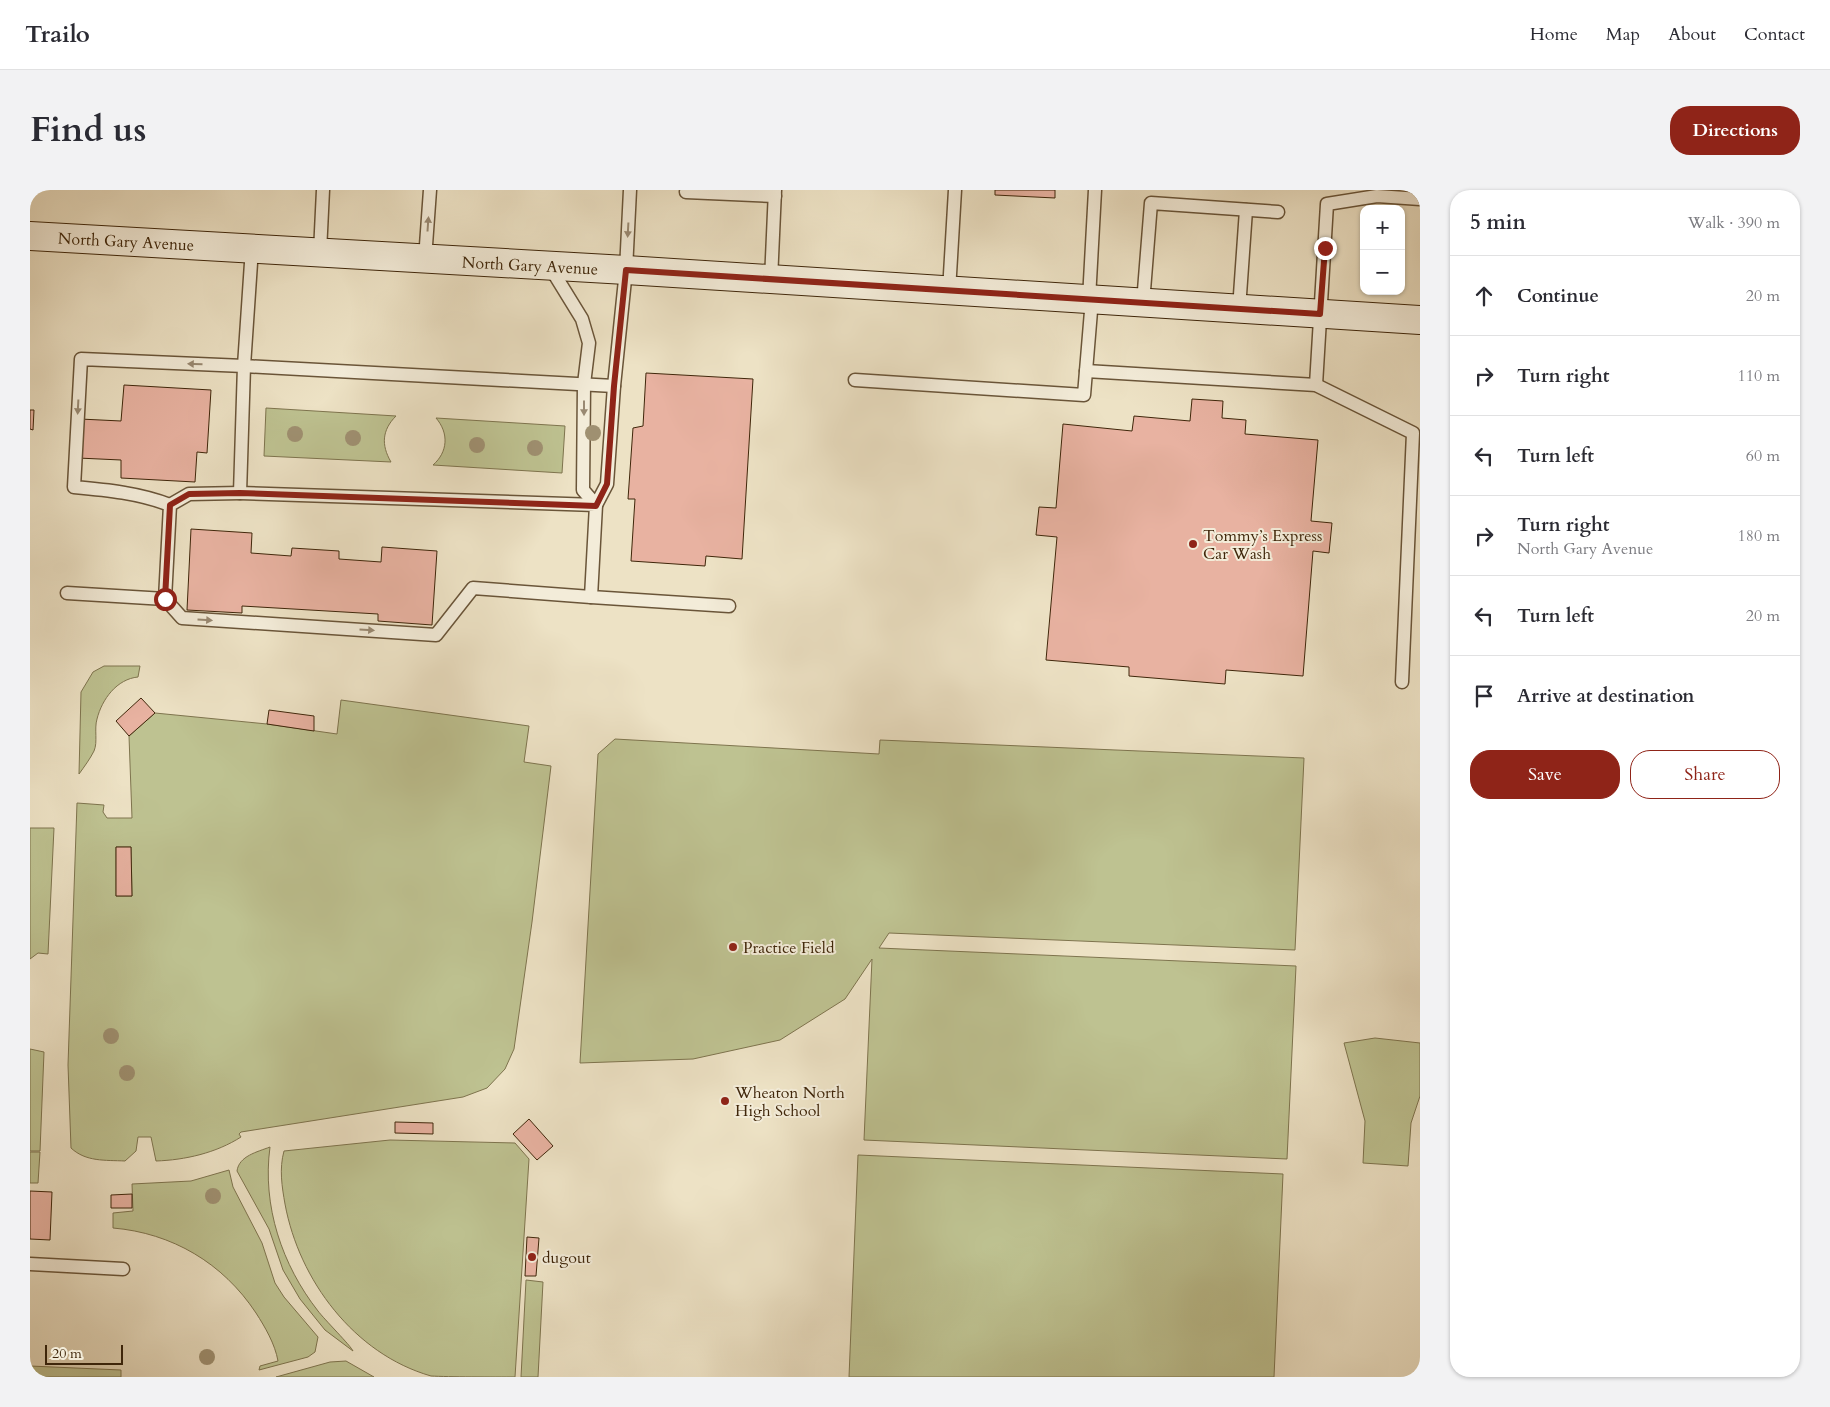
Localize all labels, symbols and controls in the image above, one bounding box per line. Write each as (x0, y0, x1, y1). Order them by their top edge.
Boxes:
text: Trailo (25, 18, 90, 51)
text: Home (1530, 22, 1578, 47)
text: Map (1606, 22, 1640, 47)
text: About (1668, 22, 1716, 47)
text: Contact (1744, 22, 1805, 47)
text: Find us (30, 106, 146, 154)
button: Directions (1670, 106, 1800, 155)
map controls (1360, 205, 1405, 295)
button: + (1360, 205, 1405, 250)
text: 5 min (1470, 208, 1526, 237)
text: Walk · 390 m (1688, 212, 1780, 234)
one-way arrow (424, 216, 432, 232)
one-way arrow (624, 222, 632, 238)
street label: North Gary Avenue (57, 227, 195, 257)
route end (1314, 237, 1337, 260)
button: − (1360, 250, 1405, 295)
street label: North Gary Avenue (461, 251, 599, 281)
icon: ahead (1470, 282, 1498, 310)
text: Continue (1517, 283, 1599, 309)
text: 20 m (1746, 285, 1780, 307)
one-way arrow (187, 360, 203, 368)
icon: right (1470, 362, 1498, 390)
text: Turn right (1517, 363, 1609, 389)
text: 110 m (1738, 365, 1780, 387)
one-way arrow (74, 400, 82, 416)
one-way arrow (580, 400, 588, 416)
icon: left (1470, 442, 1498, 470)
text: Turn left (1517, 443, 1594, 469)
text: 60 m (1746, 445, 1780, 467)
text: Turn right (1517, 512, 1609, 538)
icon: right (1470, 522, 1498, 550)
place label: Tommy’s Express Car Wash (1203, 525, 1322, 565)
text: 180 m (1738, 525, 1780, 547)
marker: Tommy’s Express Car Wash (1187, 538, 1199, 550)
text: North Gary Avenue (1517, 538, 1653, 560)
route start (154, 588, 177, 611)
icon: left (1470, 602, 1498, 630)
text: Turn left (1517, 603, 1594, 629)
text: 20 m (1746, 605, 1780, 627)
one-way arrow (197, 616, 213, 624)
one-way arrow (359, 627, 375, 635)
icon: arrive (1470, 682, 1498, 710)
text: Arrive at destination (1517, 683, 1694, 709)
button: Save (1470, 750, 1620, 799)
button: Share (1630, 750, 1780, 799)
place label: Practice Field (743, 937, 835, 959)
marker: Practice Field (727, 941, 739, 953)
place label: Wheaton North High School (734, 1082, 845, 1122)
marker: Wheaton North High School (719, 1095, 731, 1107)
place label: dugout (542, 1247, 591, 1269)
marker: dugout (526, 1251, 538, 1263)
scale bar (45, 1342, 122, 1365)
text: 20 m (52, 1344, 82, 1363)

